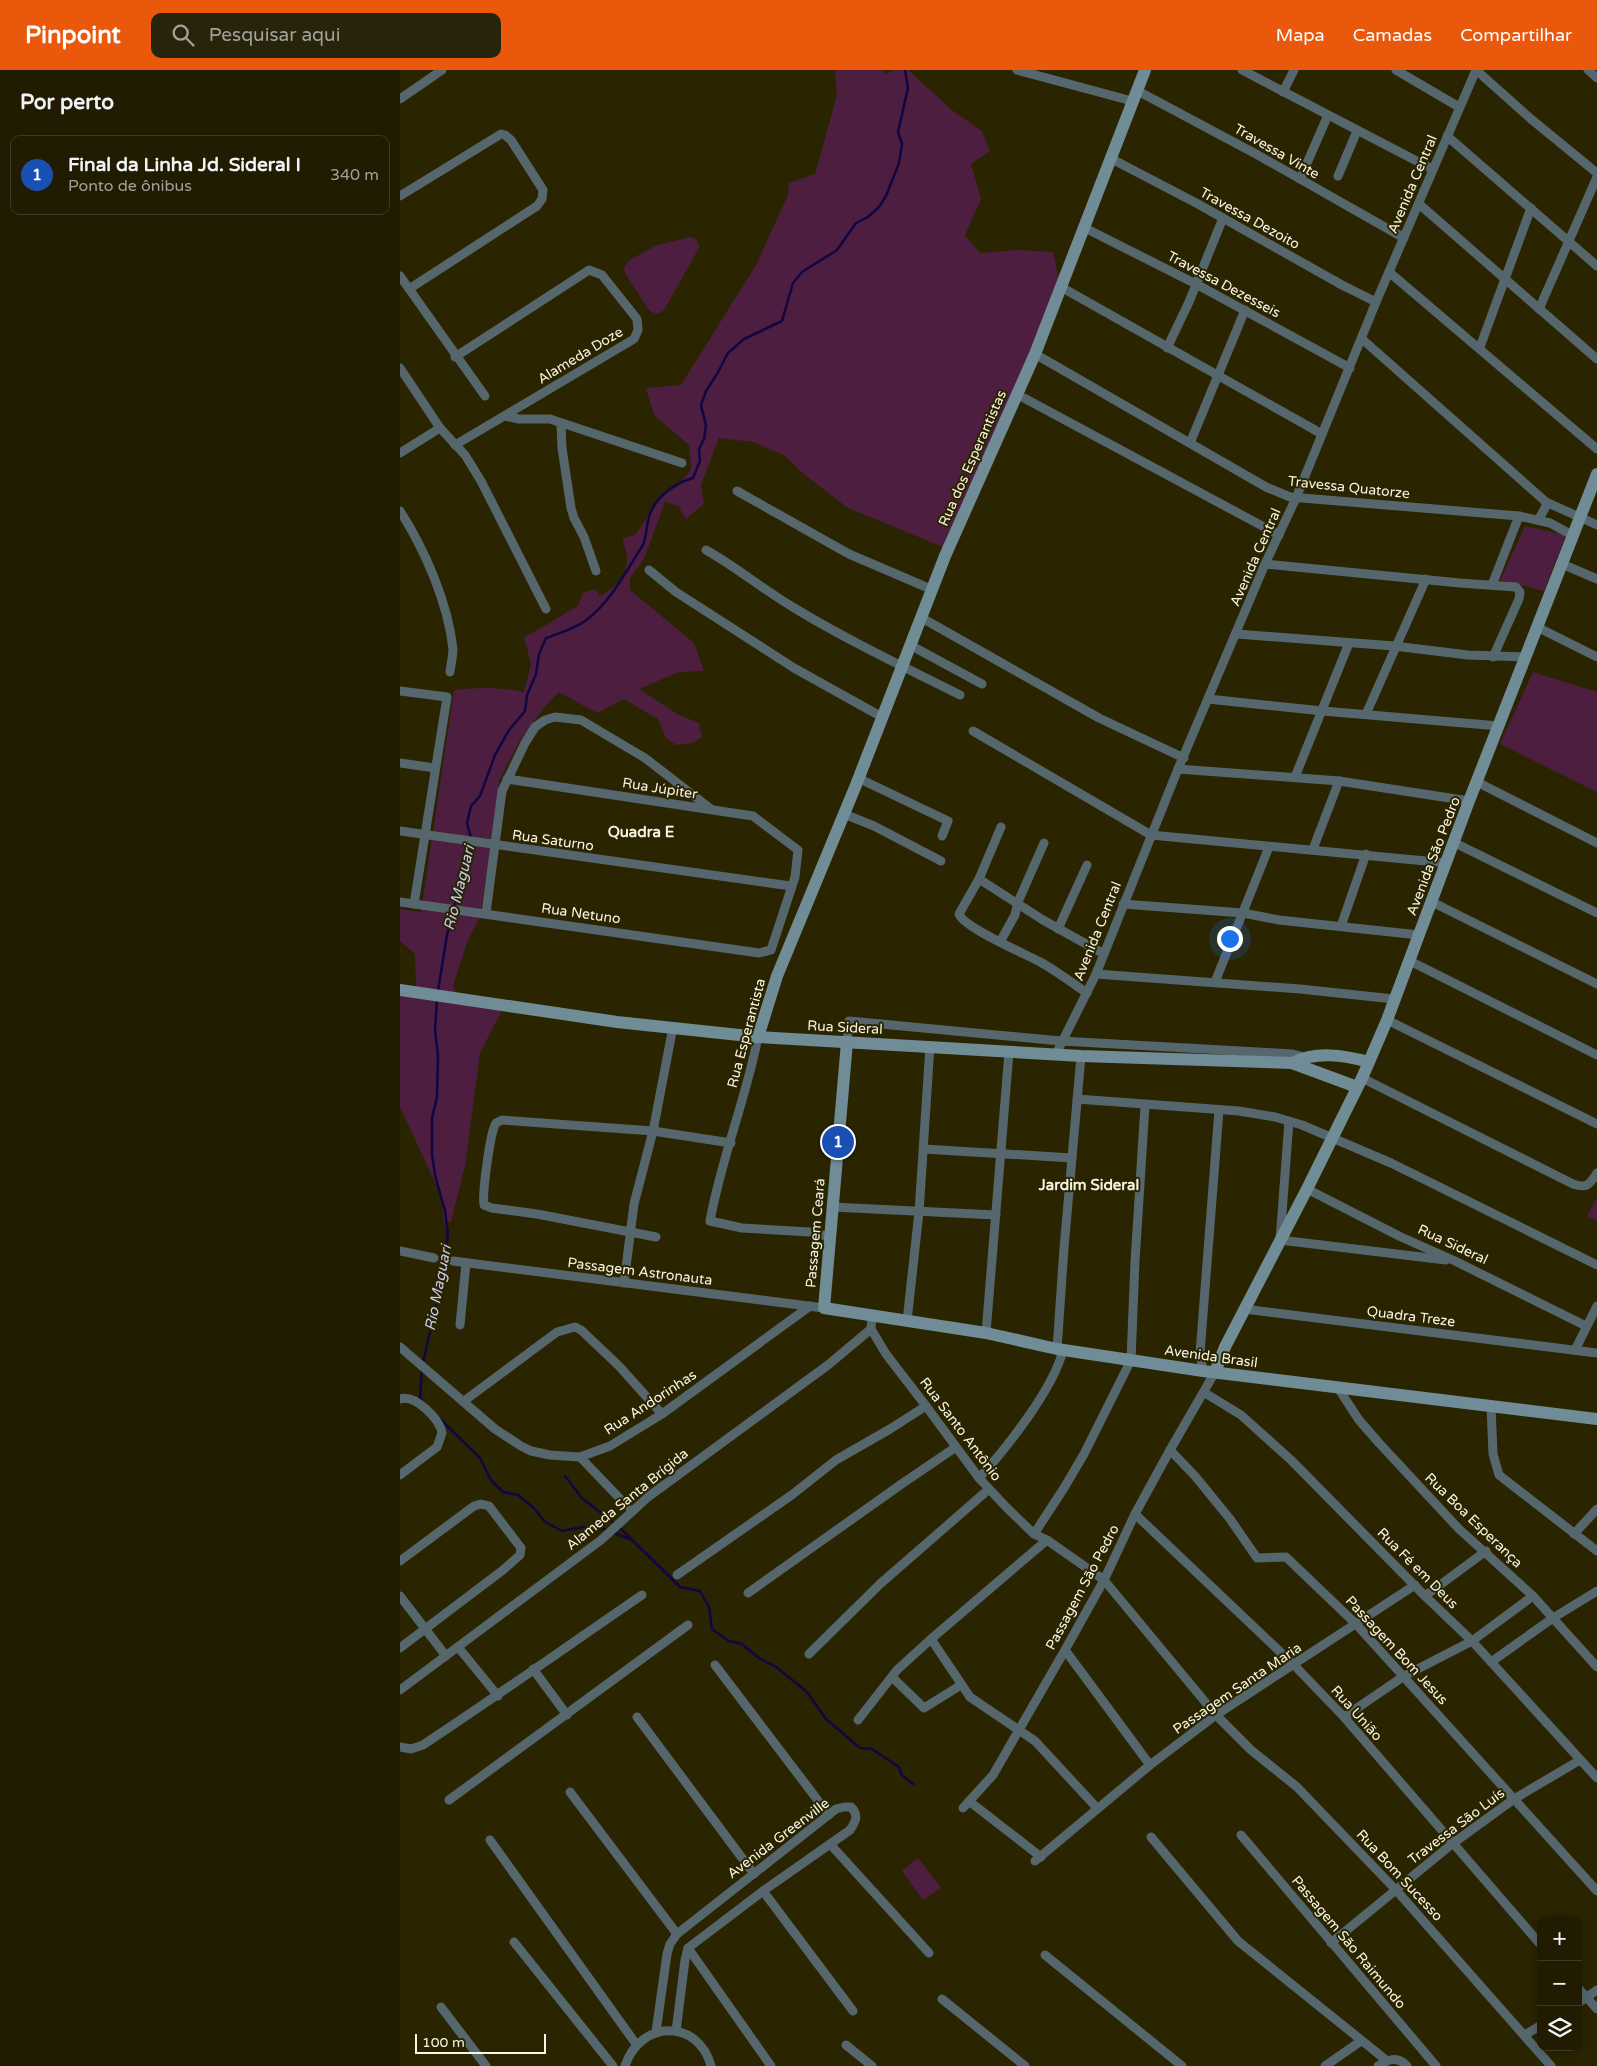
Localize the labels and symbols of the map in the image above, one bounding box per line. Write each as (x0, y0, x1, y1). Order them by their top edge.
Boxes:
street label: Travessa Vinte (1231, 120, 1322, 183)
street label: Avenida Central (1384, 132, 1441, 236)
street label: Travessa Dezoito (1197, 184, 1303, 253)
street label: Travessa Dezesseis (1164, 247, 1283, 322)
street label: Alameda Doze (535, 323, 626, 388)
street label: Rua dos Esperantistas (935, 387, 1010, 529)
street label: Travessa Quatorze (1287, 473, 1411, 502)
street label: Avenida Central (1226, 506, 1285, 609)
street label: Rua Júpiter (621, 774, 699, 803)
street label: Avenida São Pedro (1403, 794, 1464, 918)
district label: Quadra E (608, 823, 675, 841)
street label: Rua Saturno (511, 826, 595, 855)
water label: Rio Maguari (440, 841, 479, 932)
street label: Avenida Central (1070, 879, 1125, 983)
street label: Rua Netuno (540, 900, 622, 927)
your location (1217, 926, 1243, 952)
street label: Rua Esperantista (724, 977, 769, 1090)
street label: Rua Sideral (807, 1017, 883, 1038)
pin: 1 (822, 1123, 854, 1161)
district label: Jardim Sideral (1038, 1176, 1139, 1194)
street label: Passagem Ceará (802, 1178, 829, 1289)
street label: Rua Sideral (1415, 1221, 1491, 1268)
water label: Rio Maguari (421, 1241, 456, 1332)
street label: Passagem Astronauta (567, 1254, 713, 1289)
street label: Quadra Treze (1366, 1303, 1456, 1330)
street label: Avenida Brasil (1163, 1342, 1259, 1371)
street label: Rua Andorinhas (601, 1366, 700, 1439)
street label: Rua Santo Antônio (916, 1374, 1005, 1484)
street label: Alameda Santa Brígida (563, 1445, 692, 1554)
street label: Rua Boa Esperança (1421, 1469, 1526, 1571)
street label: Passagem São Pedro (1042, 1522, 1123, 1653)
street label: Rua Fé em Deus (1374, 1524, 1462, 1613)
street label: Passagem Bom Jesus (1342, 1592, 1452, 1708)
street label: Passagem Santa Maria (1170, 1639, 1305, 1738)
street label: Rua União (1327, 1682, 1386, 1745)
street label: Travessa São Luís (1405, 1784, 1508, 1868)
street label: Avenida Greenville (724, 1794, 833, 1882)
street label: Rua Bom Sucesso (1353, 1826, 1446, 1925)
street label: Passagem São Raimundo (1288, 1872, 1409, 2012)
scale bar (415, 2031, 546, 2054)

